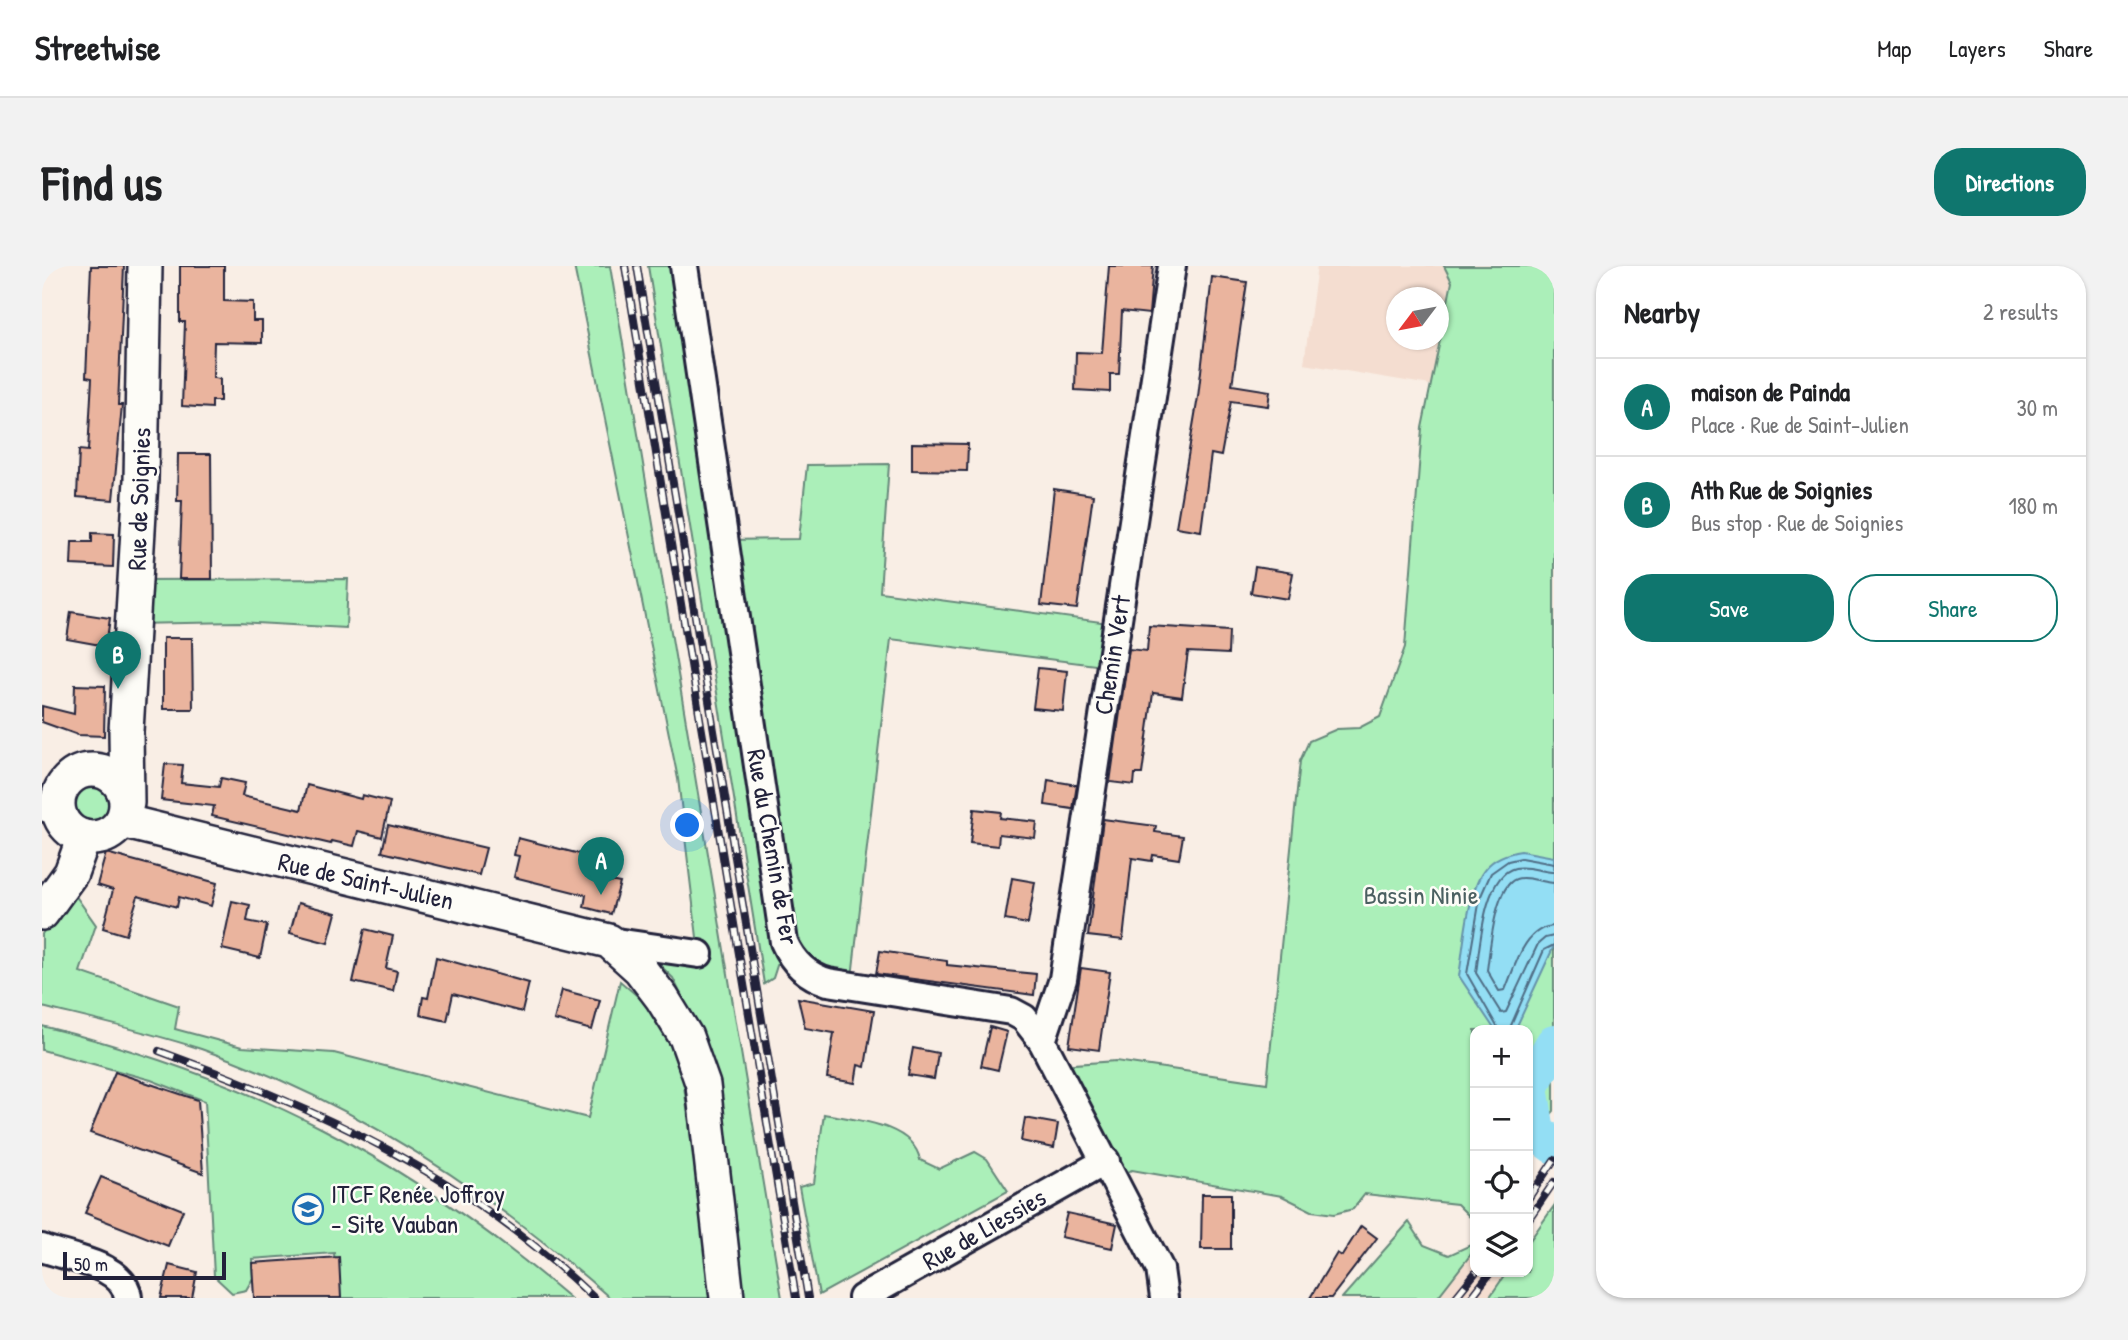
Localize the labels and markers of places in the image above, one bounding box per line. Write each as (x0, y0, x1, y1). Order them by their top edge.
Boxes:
pin: B (95, 631, 141, 689)
pin: A (578, 837, 624, 895)
place label: ITCF Renée Joffroy - Site Vauban (331, 1176, 505, 1241)
school or university icon: ITCF Renée Joffroy - Site Vauban (291, 1192, 325, 1226)

